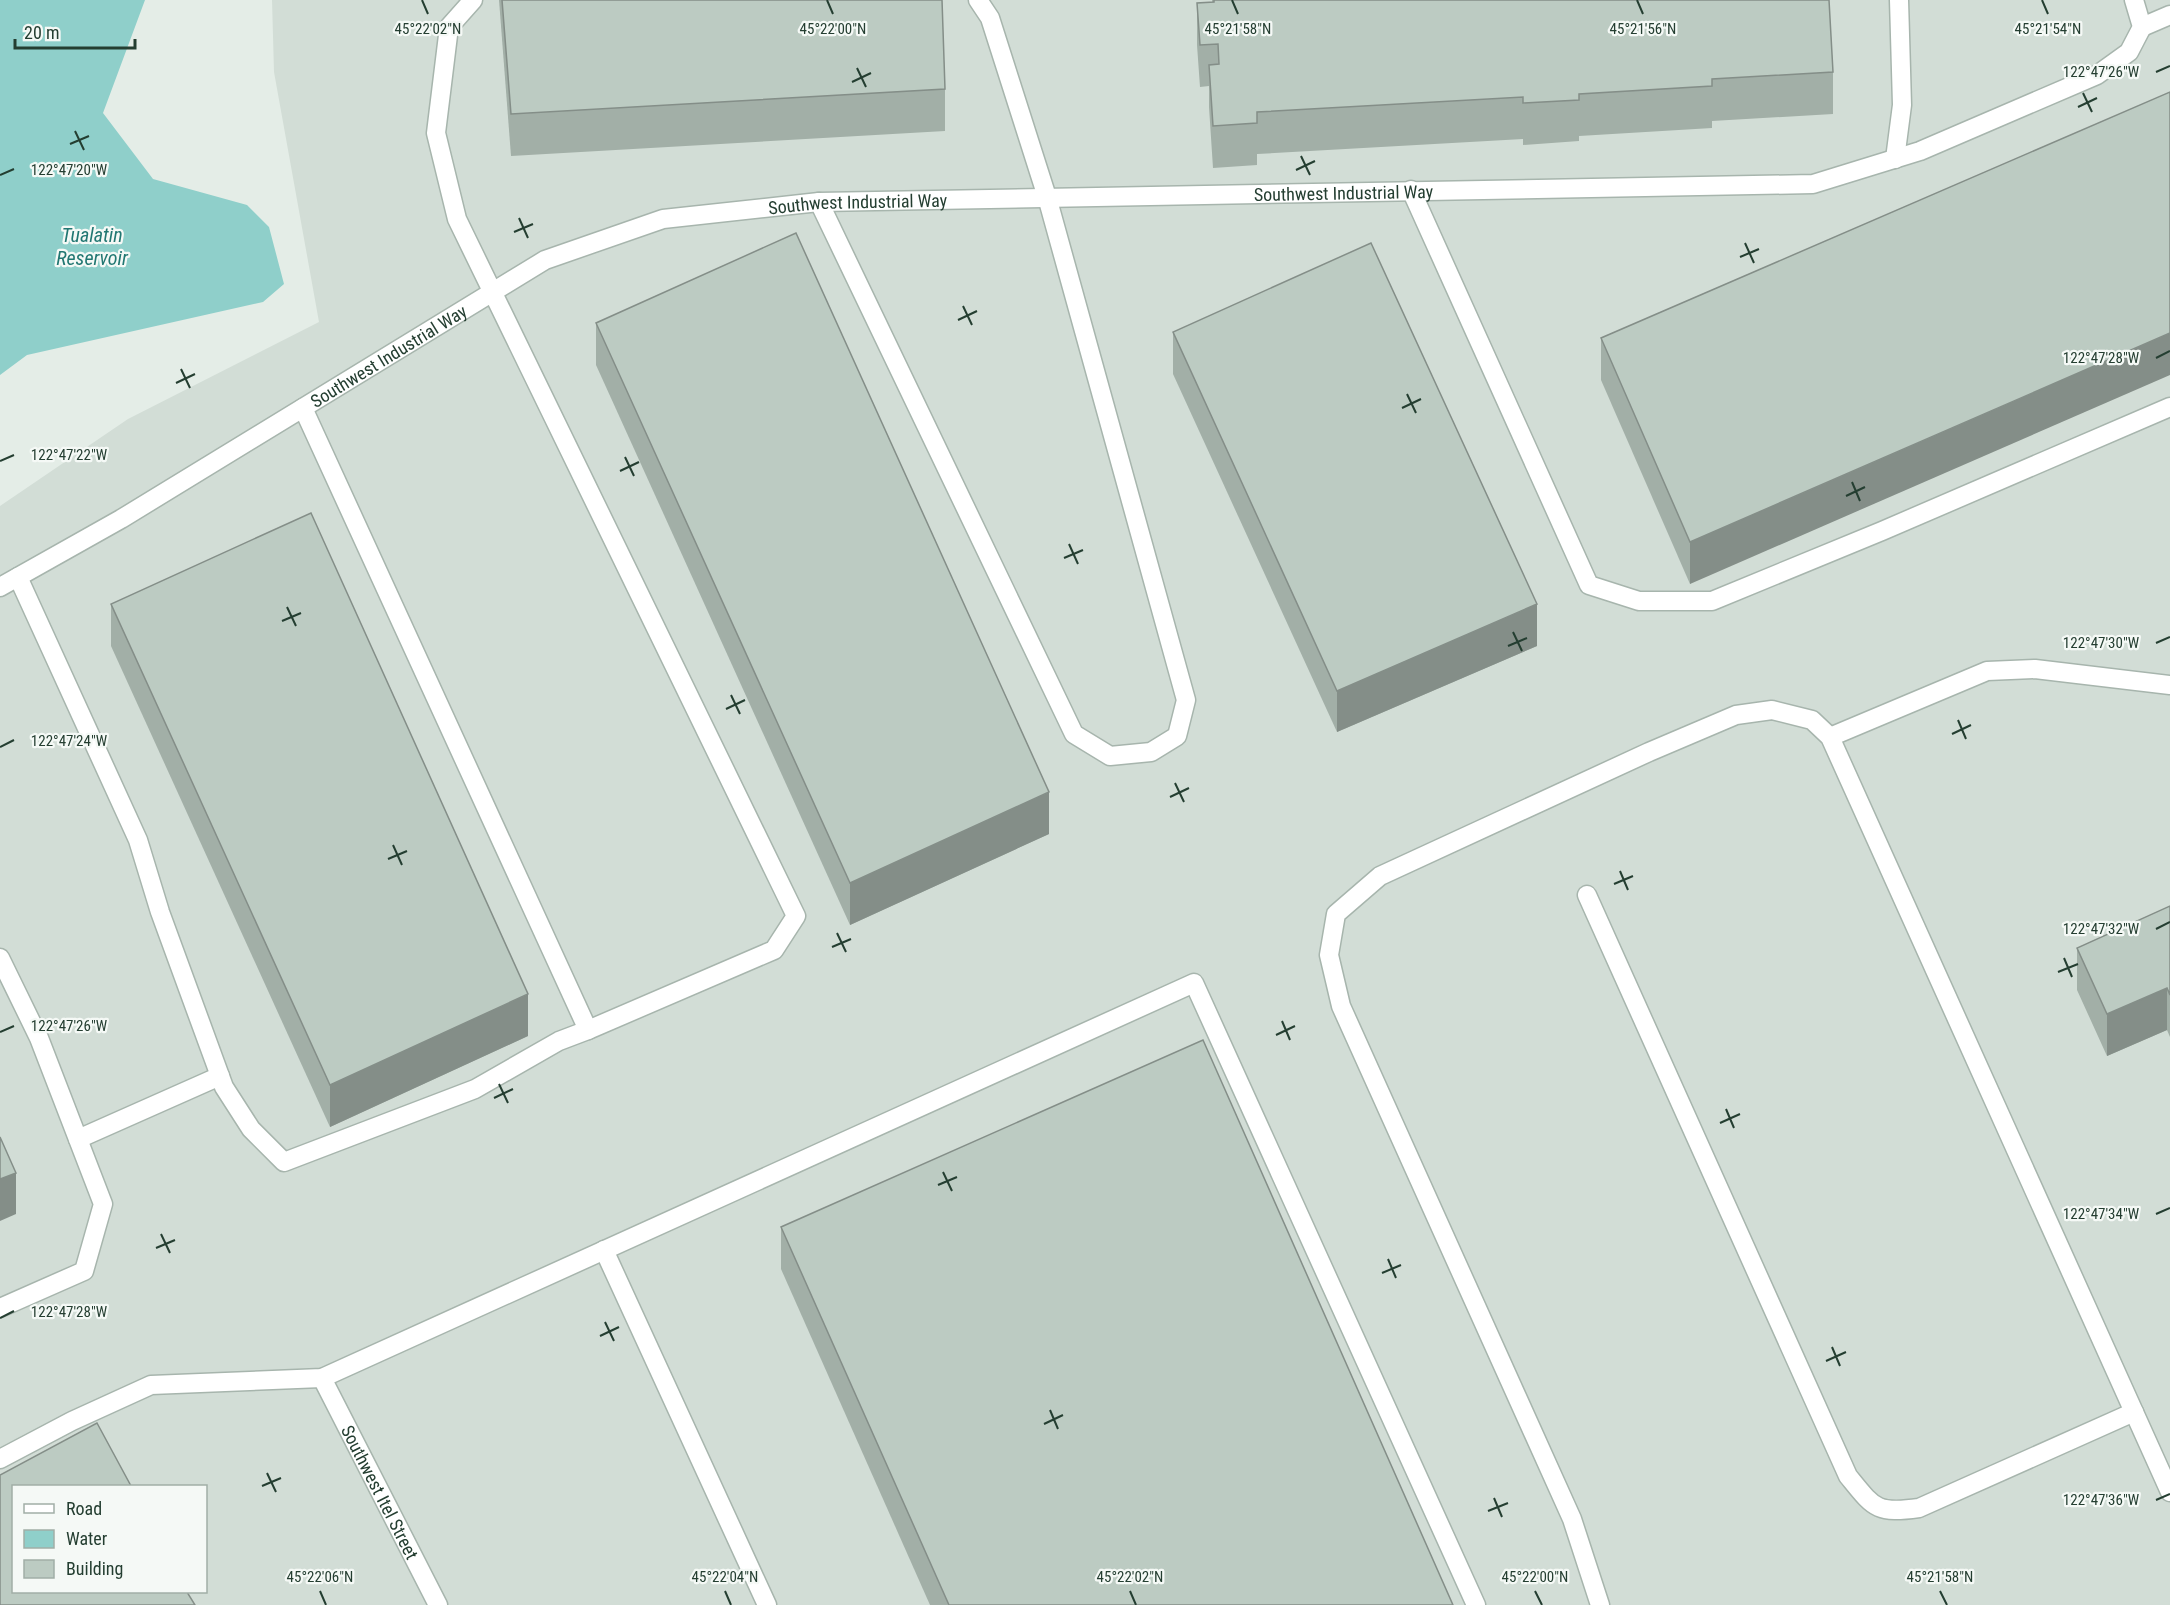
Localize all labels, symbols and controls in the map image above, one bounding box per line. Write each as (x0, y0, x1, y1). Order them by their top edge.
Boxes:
scale bar (15, 12, 135, 50)
text: 45°22'02"N (395, 20, 461, 38)
text: 45°22'00"N (800, 20, 866, 38)
text: 45°21'58"N (1205, 20, 1271, 38)
text: 45°21'56"N (1610, 20, 1676, 38)
text: 45°21'54"N (2015, 20, 2081, 38)
text: 20 m (24, 22, 59, 43)
text: 122°47'26"W (2063, 63, 2140, 81)
text: 122°47'20"W (31, 161, 108, 179)
street label: Southwest Industrial Way (1254, 180, 1434, 205)
street label: Southwest Industrial Way (767, 189, 948, 218)
water label: Tualatin Reservoir (56, 223, 129, 270)
street label: Southwest Industrial Way (306, 300, 471, 411)
text: 122°47'28"W (2063, 349, 2140, 367)
text: 122°47'22"W (31, 446, 108, 464)
text: 122°47'30"W (2063, 634, 2140, 652)
text: 122°47'24"W (31, 732, 108, 750)
text: 122°47'32"W (2063, 920, 2140, 938)
text: 122°47'26"W (31, 1017, 108, 1035)
text: 122°47'34"W (2063, 1205, 2140, 1223)
text: 122°47'28"W (31, 1303, 108, 1321)
street label: Southwest Itel Street (337, 1421, 423, 1563)
legend (12, 1485, 207, 1593)
text: 122°47'36"W (2063, 1491, 2140, 1509)
text: Road (66, 1498, 102, 1519)
text: Water (66, 1528, 108, 1549)
text: Building (66, 1558, 123, 1579)
text: 45°22'06"N (287, 1568, 353, 1586)
text: 45°22'04"N (692, 1568, 758, 1586)
text: 45°22'02"N (1097, 1568, 1163, 1586)
text: 45°22'00"N (1502, 1568, 1568, 1586)
text: 45°21'58"N (1907, 1568, 1973, 1586)

